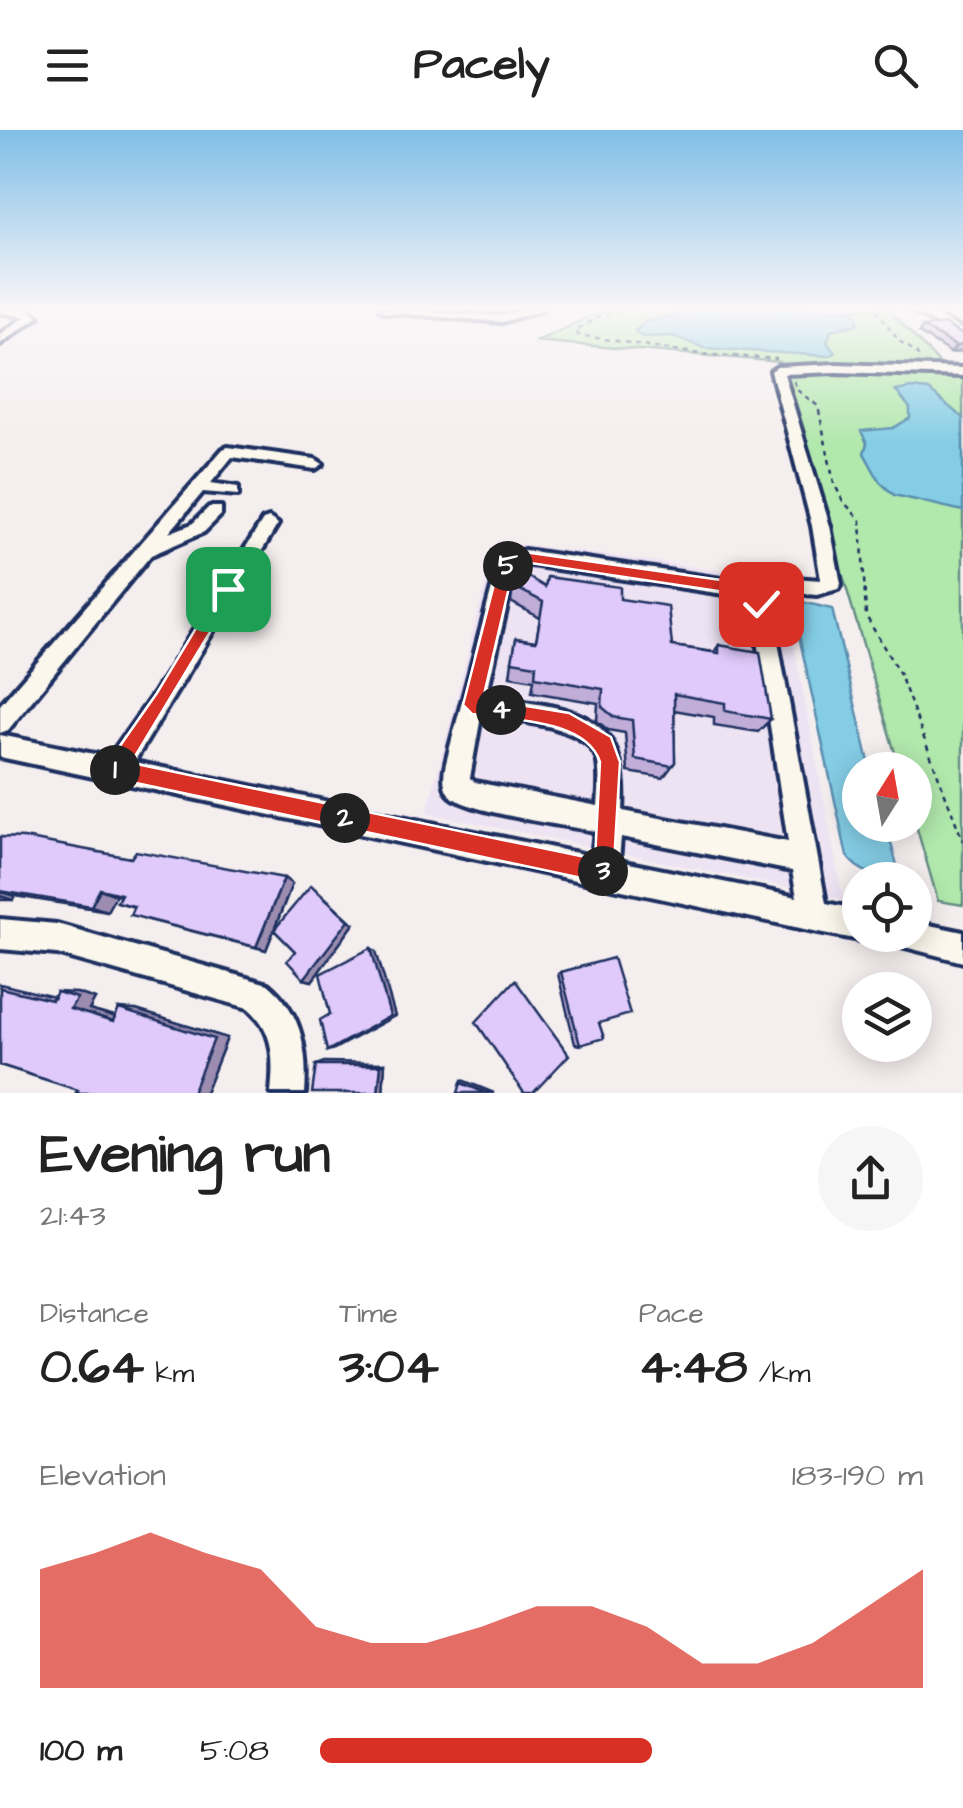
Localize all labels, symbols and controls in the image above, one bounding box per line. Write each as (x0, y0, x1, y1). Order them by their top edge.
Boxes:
text: Pacely (413, 34, 550, 96)
icon: menu (40, 38, 95, 93)
icon: search (868, 38, 923, 93)
pin: 5 (483, 541, 533, 591)
text: 5 (498, 546, 518, 585)
pin (186, 547, 271, 632)
icon: arrive (201, 562, 256, 617)
pin (719, 562, 804, 647)
icon: check (734, 577, 789, 632)
pin: 4 (476, 685, 526, 735)
text: 4 (491, 690, 511, 729)
pin: 1 (90, 745, 140, 795)
text: 1 (113, 750, 117, 789)
north arrow (842, 752, 932, 842)
map controls (842, 752, 932, 1062)
pin: 2 (320, 793, 370, 843)
text: 2 (337, 798, 353, 837)
pin: 3 (578, 846, 628, 896)
text: 3 (596, 851, 610, 890)
button: locate (842, 862, 932, 952)
button: layers (842, 972, 932, 1062)
text: Evening run (40, 1117, 330, 1193)
button: share (818, 1126, 923, 1231)
text: 21:43 (40, 1193, 106, 1238)
text: Distance (40, 1294, 149, 1333)
text: Time (339, 1294, 398, 1333)
text: Pace (639, 1294, 704, 1333)
text: 0.64 (40, 1333, 144, 1402)
text: 3:04 (339, 1333, 439, 1402)
text: 4:48 (639, 1333, 748, 1402)
text: km (144, 1354, 194, 1393)
text: /km (748, 1354, 810, 1393)
text: Elevation (40, 1453, 166, 1498)
text: 183–190 m (792, 1453, 923, 1498)
text: 100 m (40, 1728, 122, 1773)
text: 5:08 (200, 1728, 269, 1773)

